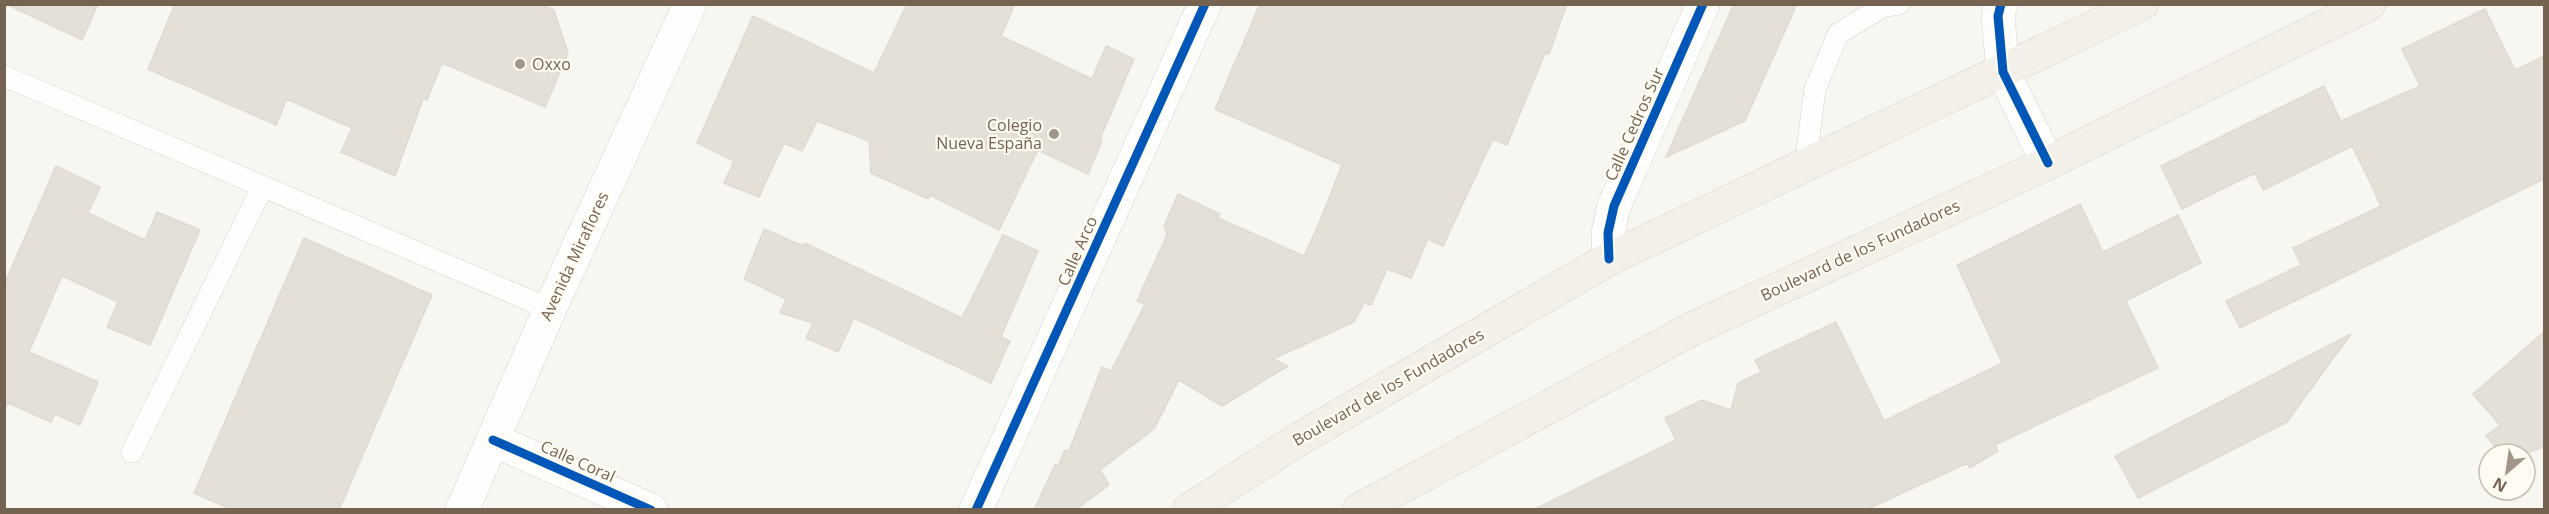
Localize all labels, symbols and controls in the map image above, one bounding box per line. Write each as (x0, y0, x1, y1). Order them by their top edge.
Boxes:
place label: Oxxo (532, 53, 571, 75)
marker: Oxxo (513, 57, 527, 71)
street label: Calle Cedros Sur (1599, 63, 1669, 184)
place label: Colegio Nueva España (936, 114, 1042, 154)
marker: Colegio Nueva España (1047, 127, 1061, 141)
street label: Avenida Miraflores (534, 188, 614, 324)
street label: Boulevard de los Fundadores (1757, 194, 1963, 306)
street label: Calle Arco (1052, 213, 1102, 289)
street label: Boulevard de los Fundadores (1288, 323, 1488, 451)
street label: Calle Coral (537, 435, 619, 487)
north arrow (2477, 442, 2537, 502)
text: N (2489, 472, 2511, 498)

